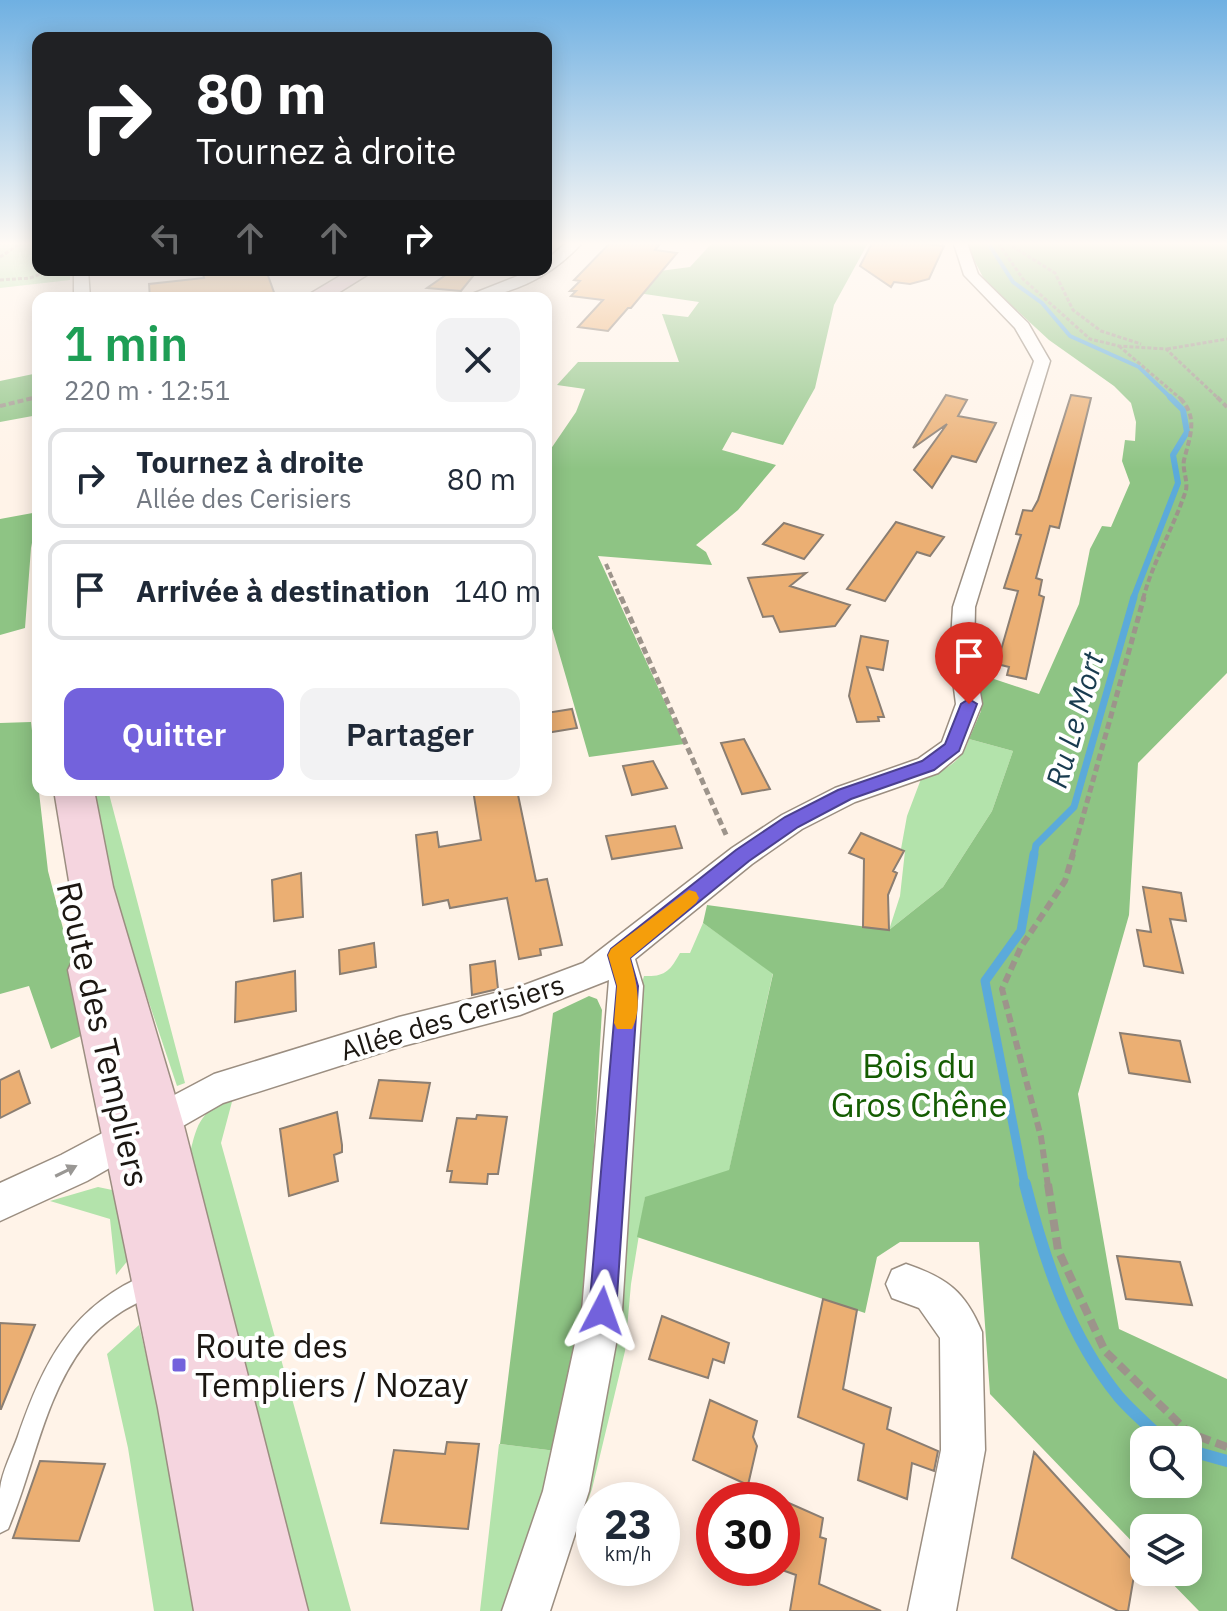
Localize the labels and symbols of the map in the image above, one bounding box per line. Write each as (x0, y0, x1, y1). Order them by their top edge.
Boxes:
pin (935, 622, 1003, 704)
water label: Ru Le Mort (1036, 646, 1112, 792)
street label: Route des Templiers (47, 877, 161, 1191)
street label: Allée des Cerisiers (336, 965, 568, 1069)
park label: Bois du Gros Chêne (831, 1043, 1007, 1126)
one-way arrow (54, 1164, 77, 1178)
position arrow (560, 1269, 644, 1353)
place label: Route des Templiers / Nozay (195, 1323, 468, 1406)
marker: Route des Templiers / Nozay (170, 1356, 188, 1374)
speed limit sign: 30 (696, 1482, 800, 1586)

